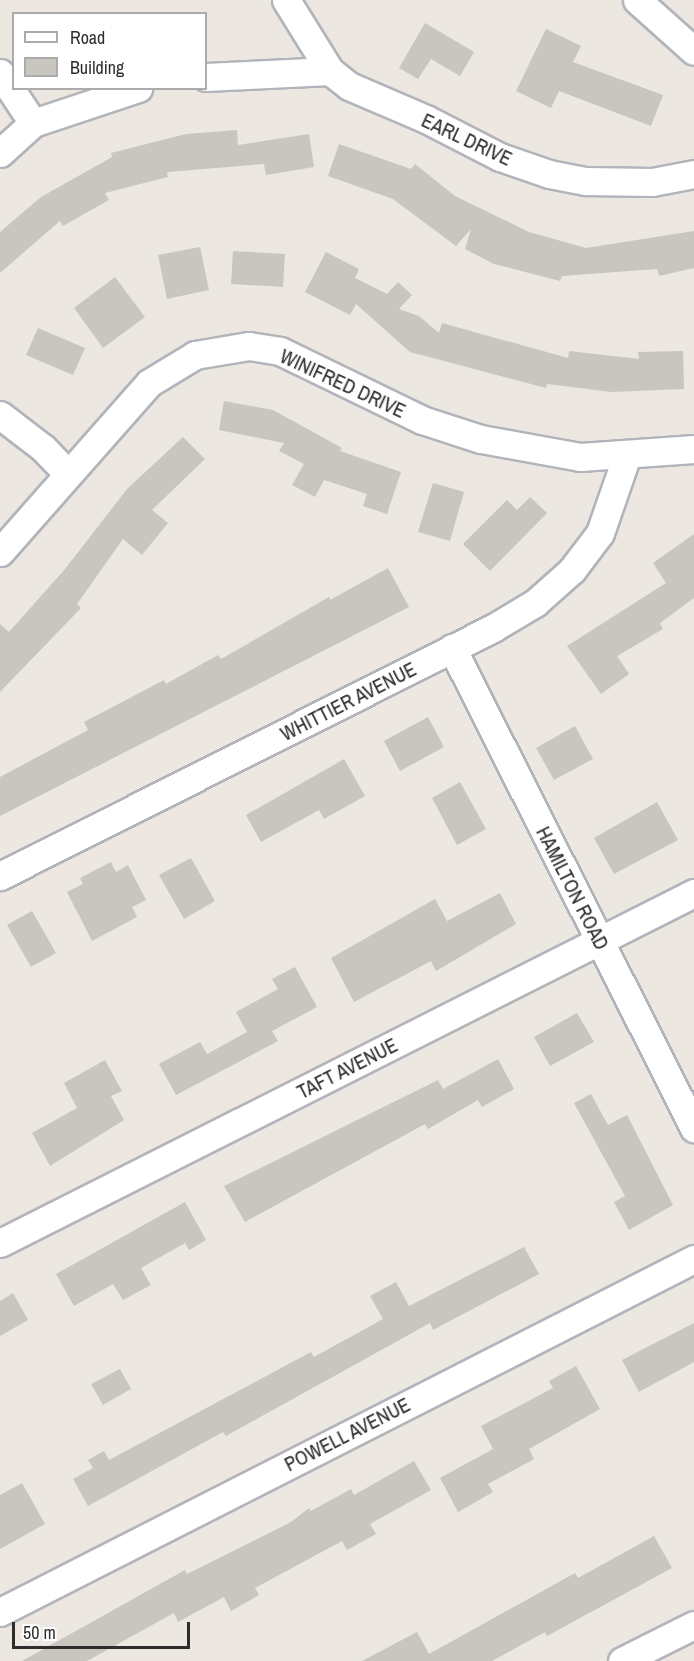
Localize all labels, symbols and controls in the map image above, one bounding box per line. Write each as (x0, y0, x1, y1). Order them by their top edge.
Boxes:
legend (12, 12, 207, 90)
text: Road (70, 25, 105, 50)
text: Building (70, 55, 124, 80)
street label: EARL DRIVE (418, 108, 516, 170)
street label: WINIFRED DRIVE (276, 343, 410, 423)
street label: WHITTIER AVENUE (276, 656, 420, 746)
street label: HAMILTON ROAD (532, 822, 614, 954)
street label: TAFT AVENUE (292, 1032, 402, 1104)
street label: POWELL AVENUE (280, 1392, 414, 1476)
scale bar (15, 1610, 194, 1648)
text: 50 m (23, 1620, 56, 1645)

